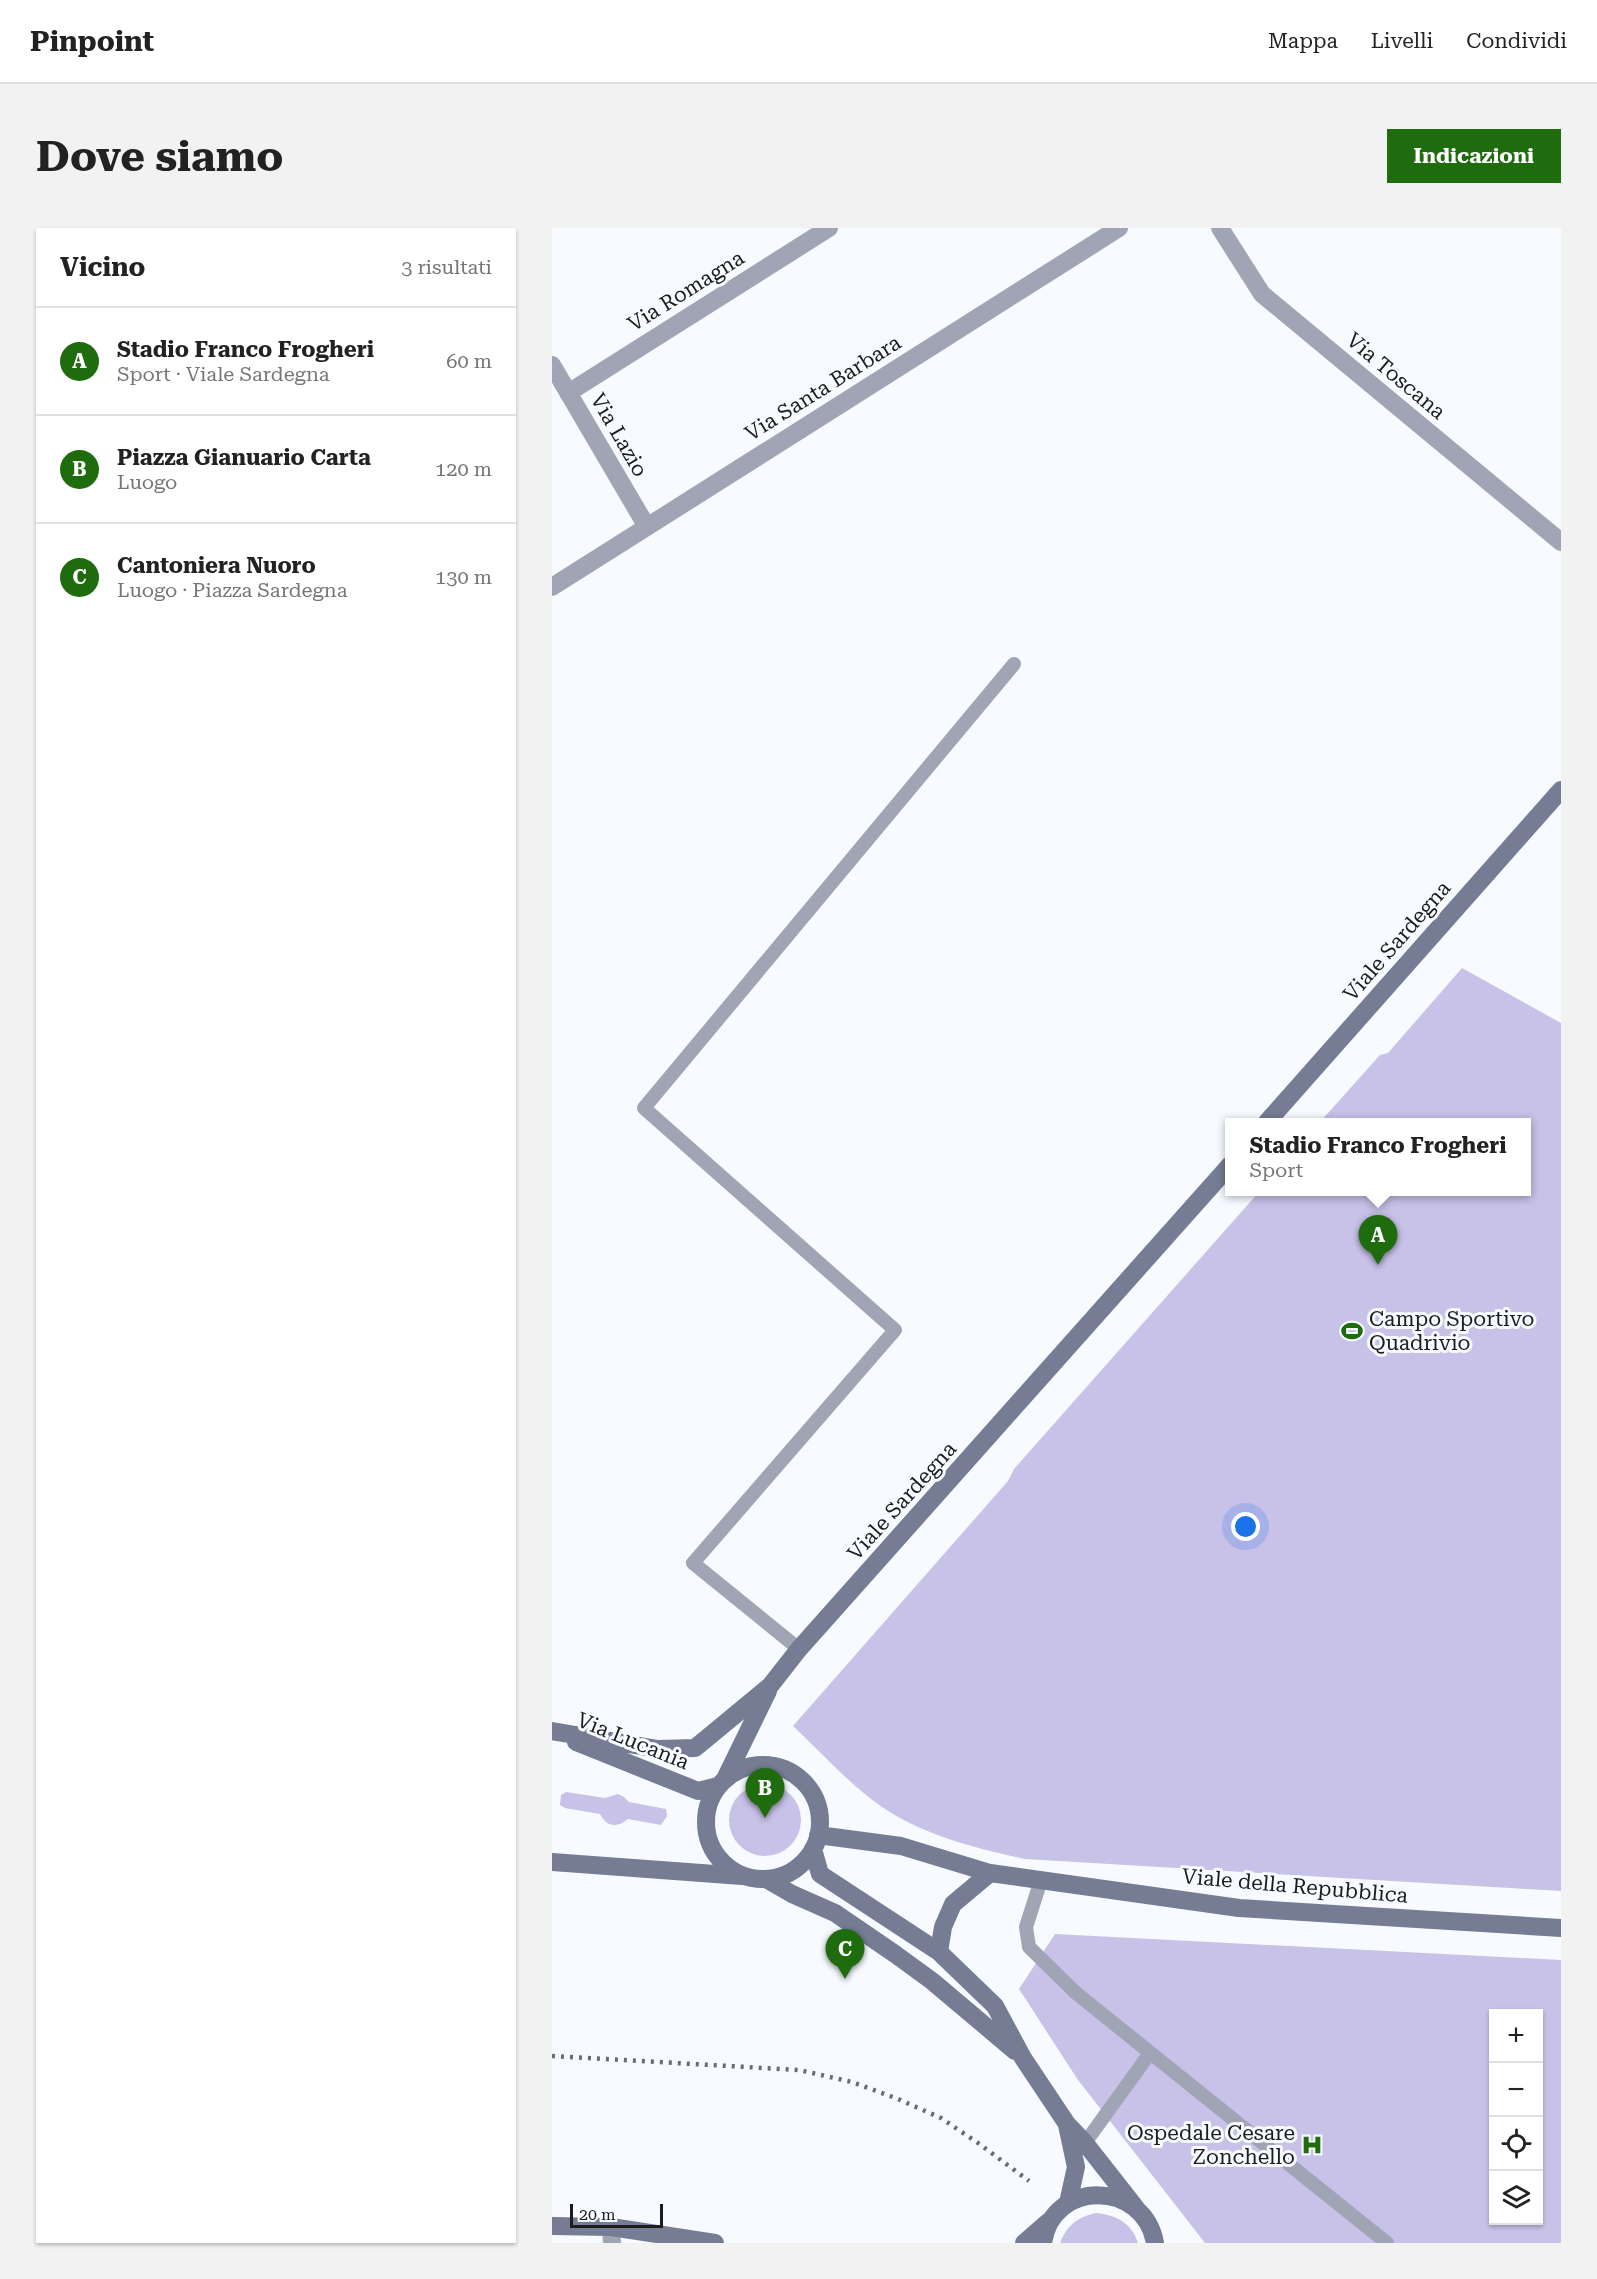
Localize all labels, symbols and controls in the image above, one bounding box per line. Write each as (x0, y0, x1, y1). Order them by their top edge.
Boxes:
text: Pinpoint (30, 25, 154, 58)
text: Mappa (1268, 29, 1338, 53)
text: Livelli (1371, 29, 1433, 53)
text: Condividi (1466, 29, 1567, 53)
button: Indicazioni (1387, 129, 1561, 183)
text: Dove siamo (36, 132, 283, 181)
street label: Via Romagna (623, 245, 749, 336)
text: Vicino (60, 252, 145, 282)
text: 3 risultati (401, 255, 492, 279)
street label: Via Toscana (1342, 328, 1451, 425)
street label: Via Santa Barbara (741, 330, 906, 446)
text: Stadio Franco Frogheri (117, 337, 374, 362)
text: A (72, 349, 87, 373)
text: 60 m (446, 349, 492, 373)
text: Sport · Viale Sardegna (117, 362, 330, 386)
street label: Via Lazio (586, 389, 652, 481)
text: Piazza Gianuario Carta (117, 445, 371, 470)
text: B (72, 457, 87, 481)
text: 120 m (435, 457, 492, 481)
text: Luogo (117, 470, 177, 494)
text: Cantoniera Nuoro (117, 553, 316, 578)
text: C (73, 565, 87, 589)
text: 130 m (435, 565, 492, 589)
text: Luogo · Piazza Sardegna (117, 578, 348, 602)
street label: Viale Sardegna (1338, 876, 1456, 1006)
popup (1225, 1118, 1531, 1196)
text: Stadio Franco Frogheri (1249, 1133, 1507, 1158)
text: Sport (1249, 1158, 1303, 1182)
pin: A (1358, 1216, 1398, 1265)
place label: Campo Sportivo Quadrivio (1369, 1307, 1534, 1355)
sports icon: Campo Sportivo Quadrivio (1340, 1319, 1364, 1343)
street label: Viale Sardegna (843, 1436, 962, 1565)
your location (1231, 1512, 1260, 1541)
street label: Via Lucania (573, 1708, 693, 1775)
pin: B (746, 1768, 784, 1818)
street label: Viale della Repubblica (1181, 1864, 1410, 1908)
pin: C (826, 1930, 864, 1979)
map controls (1489, 2009, 1543, 2225)
button: + (1489, 2009, 1543, 2063)
button: − (1489, 2063, 1543, 2117)
button: locate (1489, 2117, 1543, 2171)
place label: Ospedale Cesare Zonchello (1127, 2121, 1295, 2169)
hospital icon: Ospedale Cesare Zonchello (1300, 2133, 1324, 2157)
button: layers (1489, 2171, 1543, 2225)
scale bar (570, 2201, 663, 2228)
text: 20 m (579, 2205, 616, 2224)

